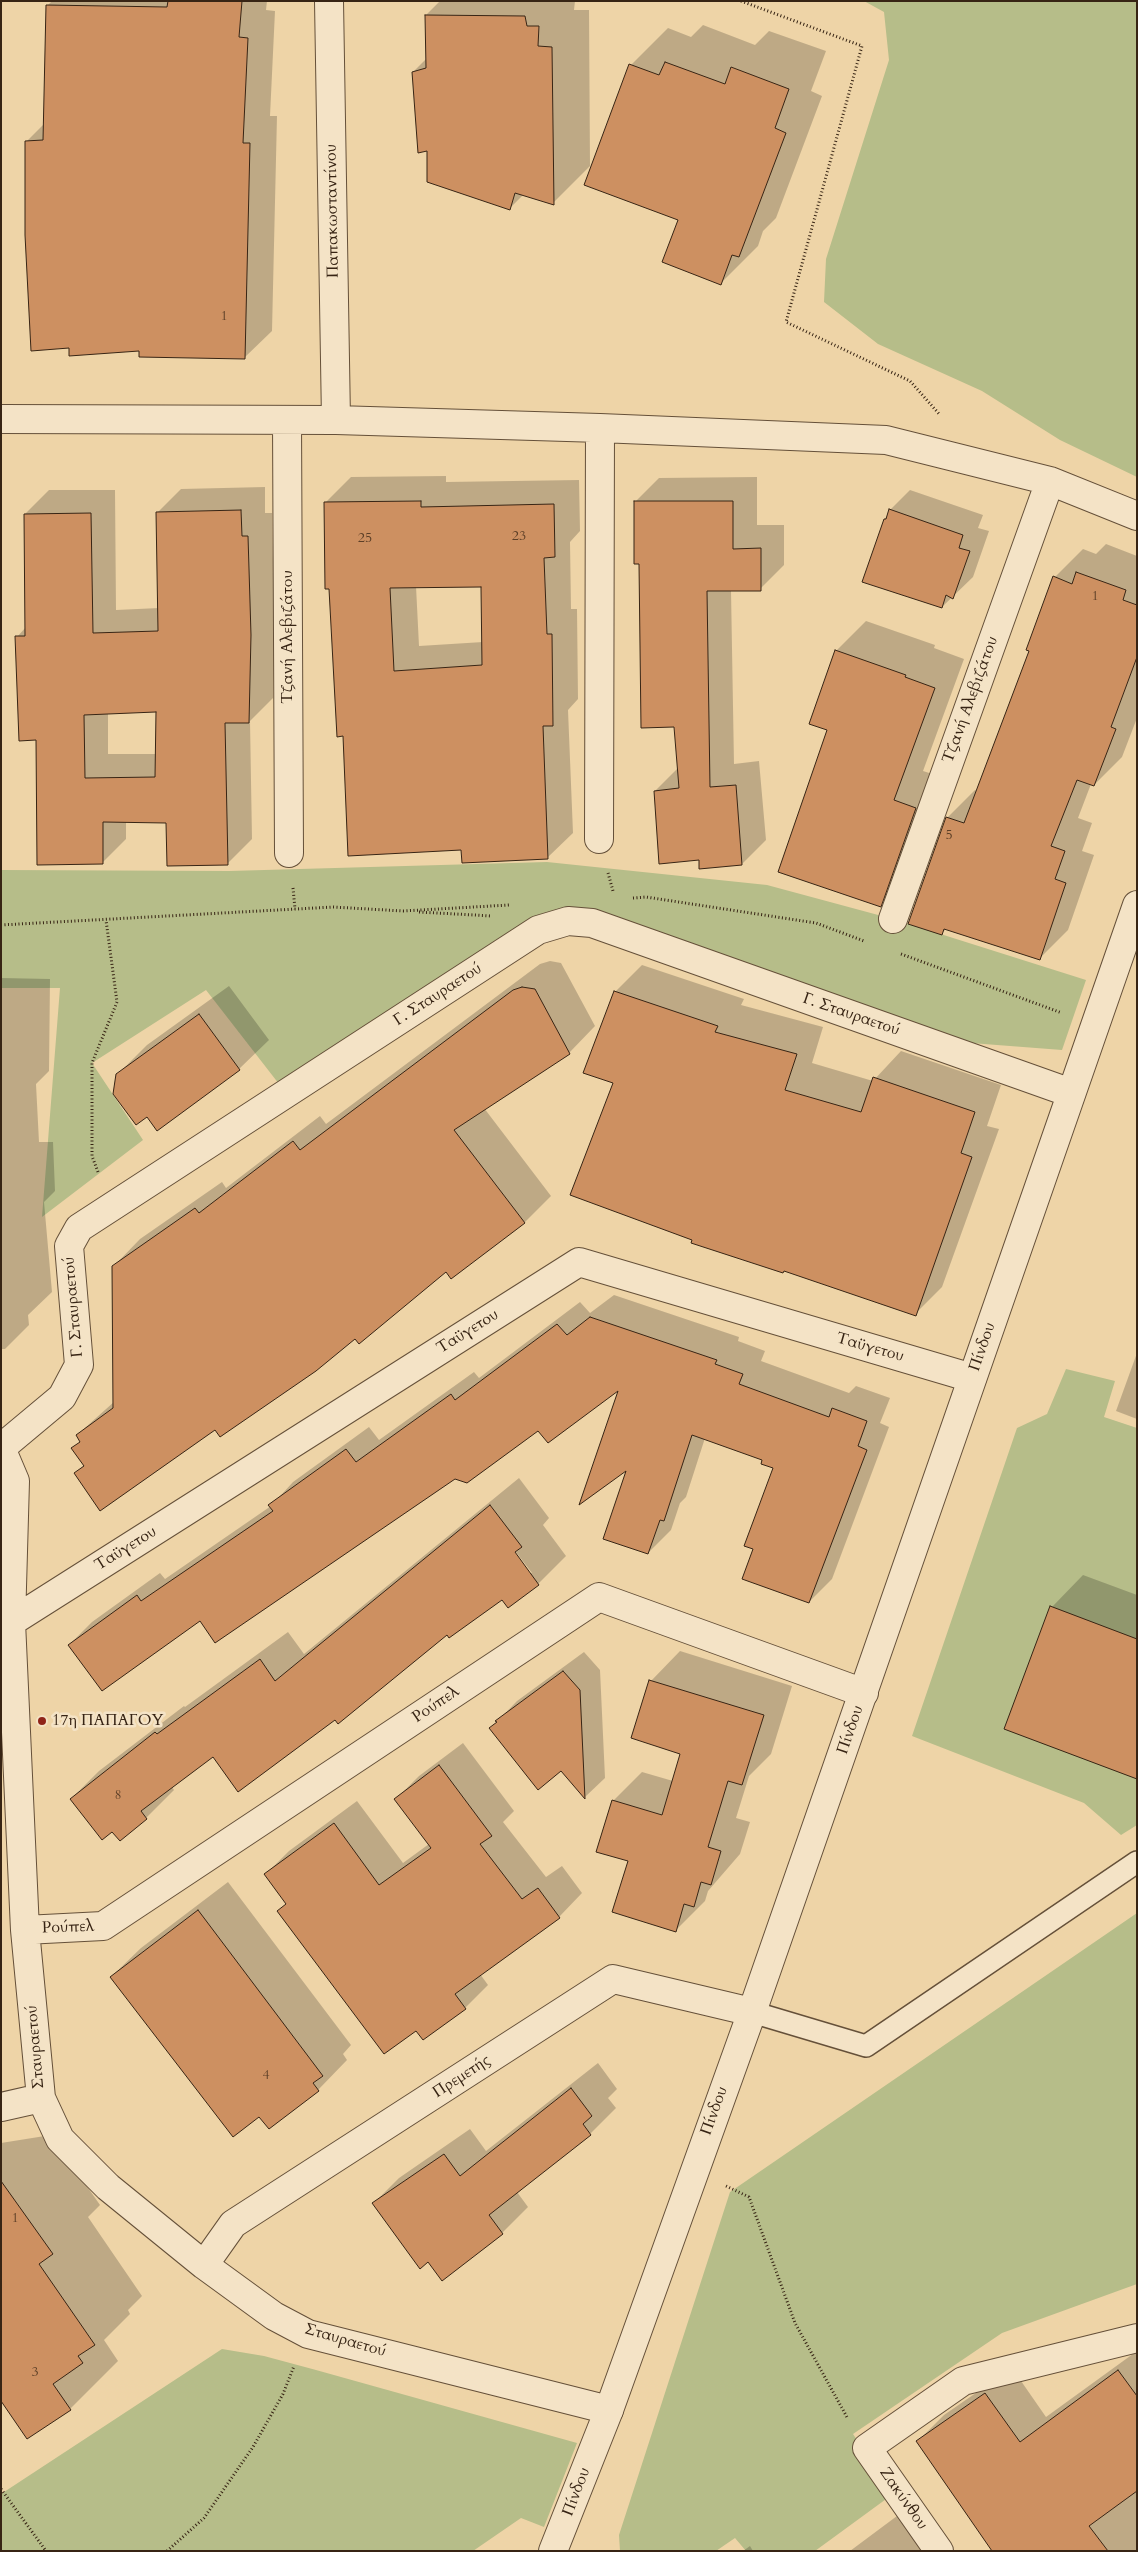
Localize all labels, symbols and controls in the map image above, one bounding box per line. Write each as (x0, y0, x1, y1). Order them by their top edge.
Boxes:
street label: Παπακωσταντίνου (322, 144, 344, 278)
house number: 1 (220, 309, 228, 325)
house number: 23 (512, 529, 526, 545)
house number: 25 (358, 531, 372, 547)
street label: Τζανή Αλεβιζάτου (278, 570, 298, 704)
house number: 1 (1091, 589, 1099, 605)
street label: Τζανή Αλεβιζάτου (939, 634, 1003, 766)
house number: 5 (945, 828, 953, 844)
street label: Γ. Σταυραετού (390, 959, 486, 1031)
street label: Γ. Σταυραετού (800, 989, 902, 1041)
street label: Γ. Σταυραετού (60, 1256, 88, 1358)
street label: Ταϋγετου (433, 1305, 503, 1359)
street label: Πίνδου (966, 1320, 1000, 1374)
street label: Ταϋγετου (834, 1329, 906, 1367)
street label: Ταϋγετου (91, 1522, 161, 1576)
street label: Ρούπελ (409, 1682, 463, 1728)
street label: Πίνδου (834, 1703, 868, 1757)
place label: 17η ΠΑΠΑΓΟΥ (52, 1711, 163, 1731)
marker: 17η ΠΑΠΑΓΟΥ (36, 1715, 48, 1727)
house number: 8 (114, 1788, 122, 1804)
street label: Ρούπελ (42, 1917, 94, 1939)
street label: Σταυραετού (23, 2004, 49, 2090)
street label: Πρεμετής (430, 2051, 494, 2103)
house number: 4 (262, 2068, 270, 2084)
street label: Πίνδου (697, 2084, 733, 2138)
house number: 1 (11, 2211, 19, 2227)
street label: Σταυραετού (302, 2320, 388, 2362)
house number: 3 (31, 2365, 39, 2381)
street label: Ζακύνθου (875, 2464, 931, 2534)
street label: Πίνδου (559, 2465, 595, 2519)

